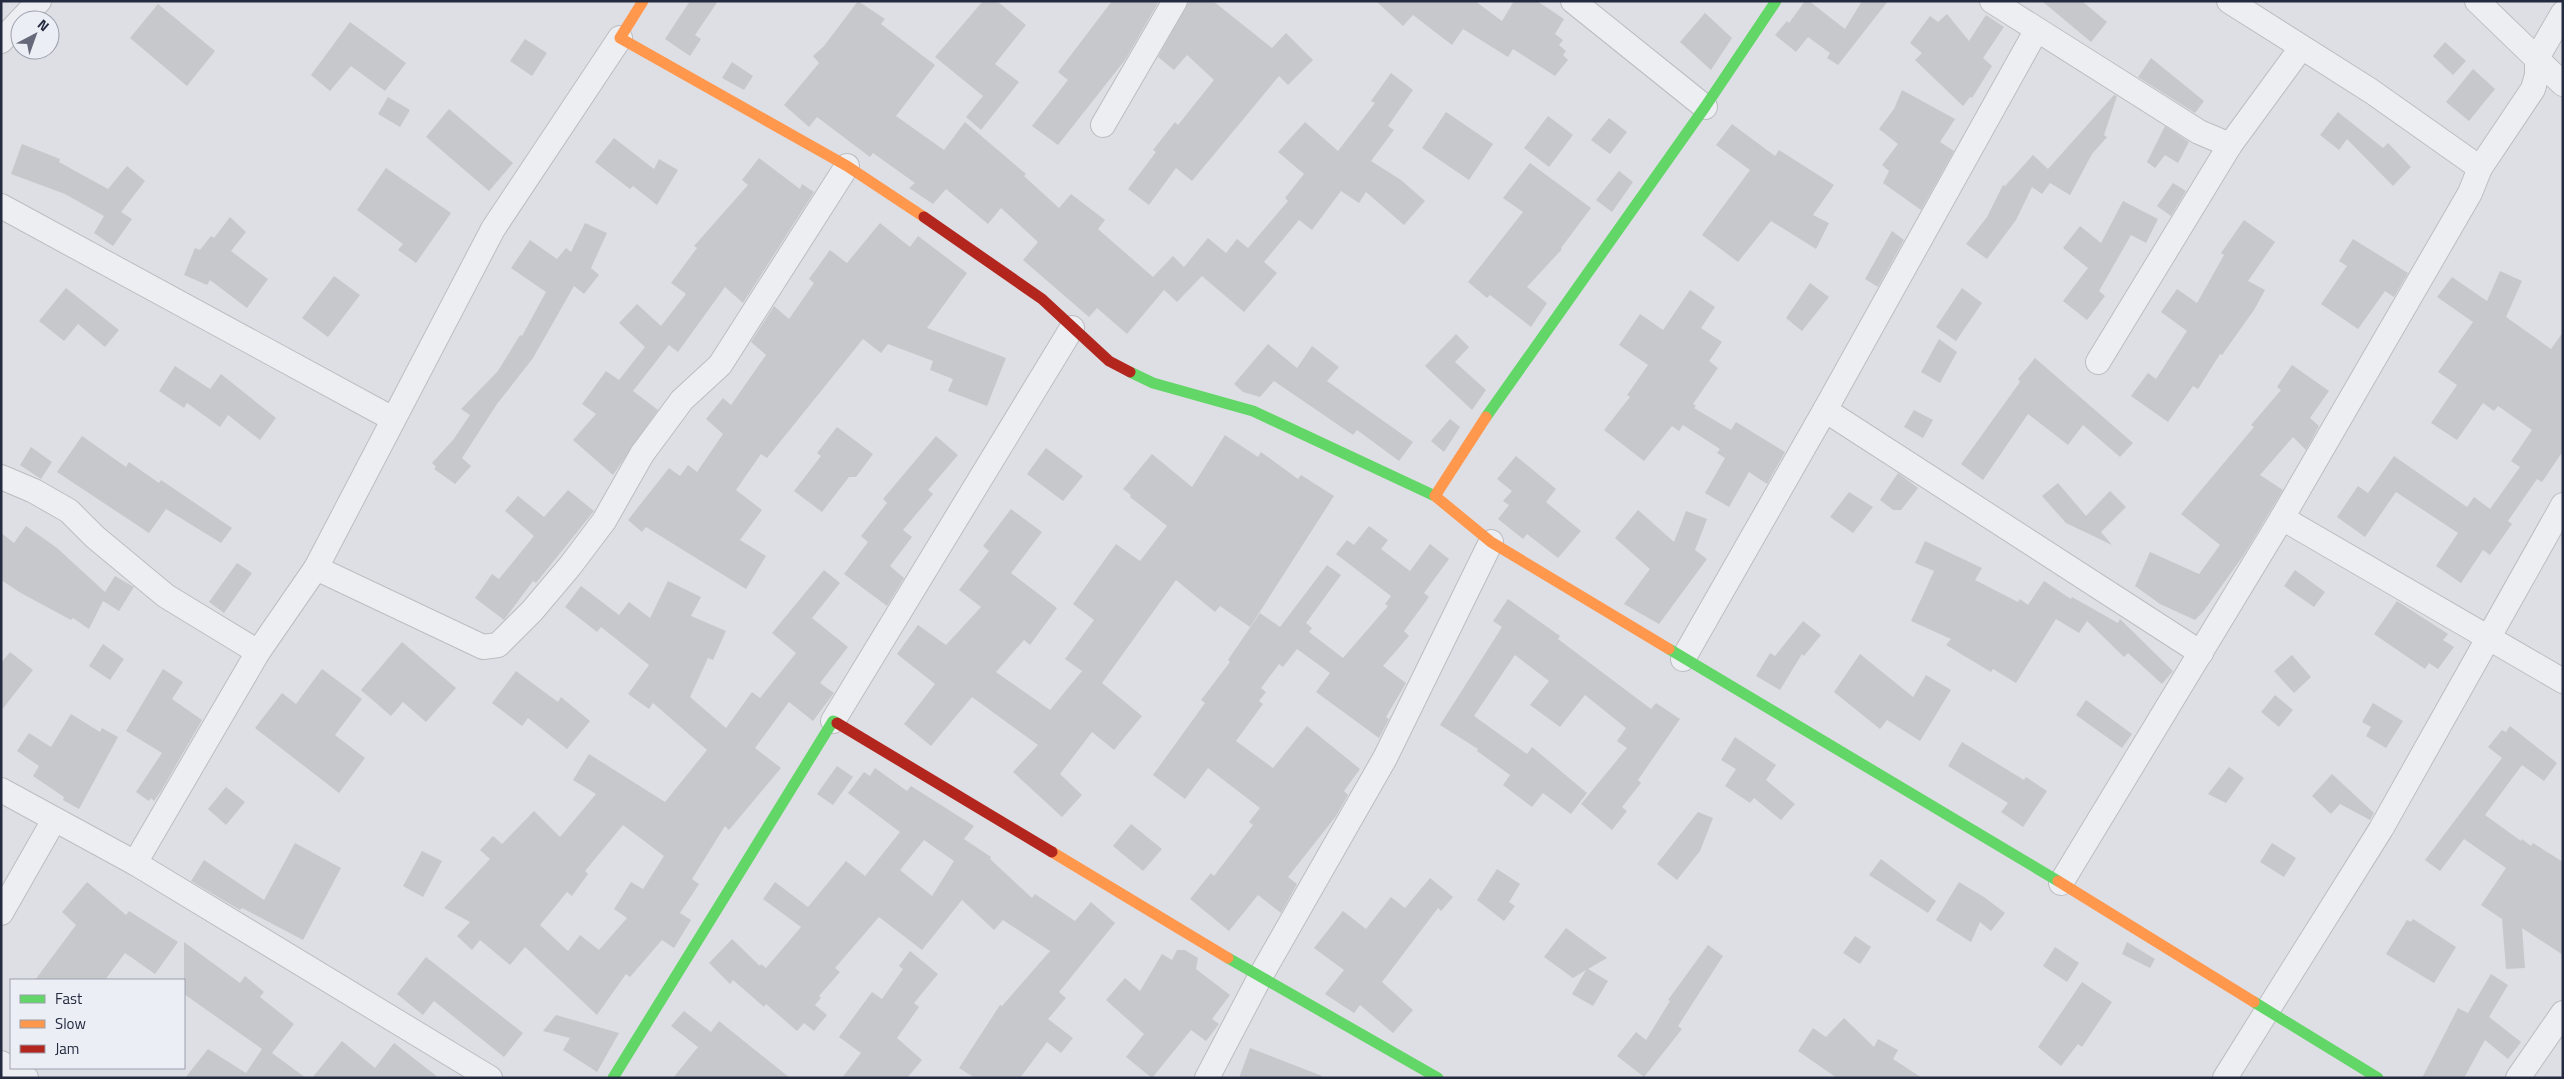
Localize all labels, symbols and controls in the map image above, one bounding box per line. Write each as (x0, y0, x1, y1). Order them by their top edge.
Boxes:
north arrow (10, 10, 60, 60)
text: N (33, 14, 54, 36)
legend (10, 979, 185, 1069)
text: Fast (55, 987, 83, 1010)
text: Slow (55, 1012, 86, 1035)
text: Jam (55, 1037, 79, 1060)

